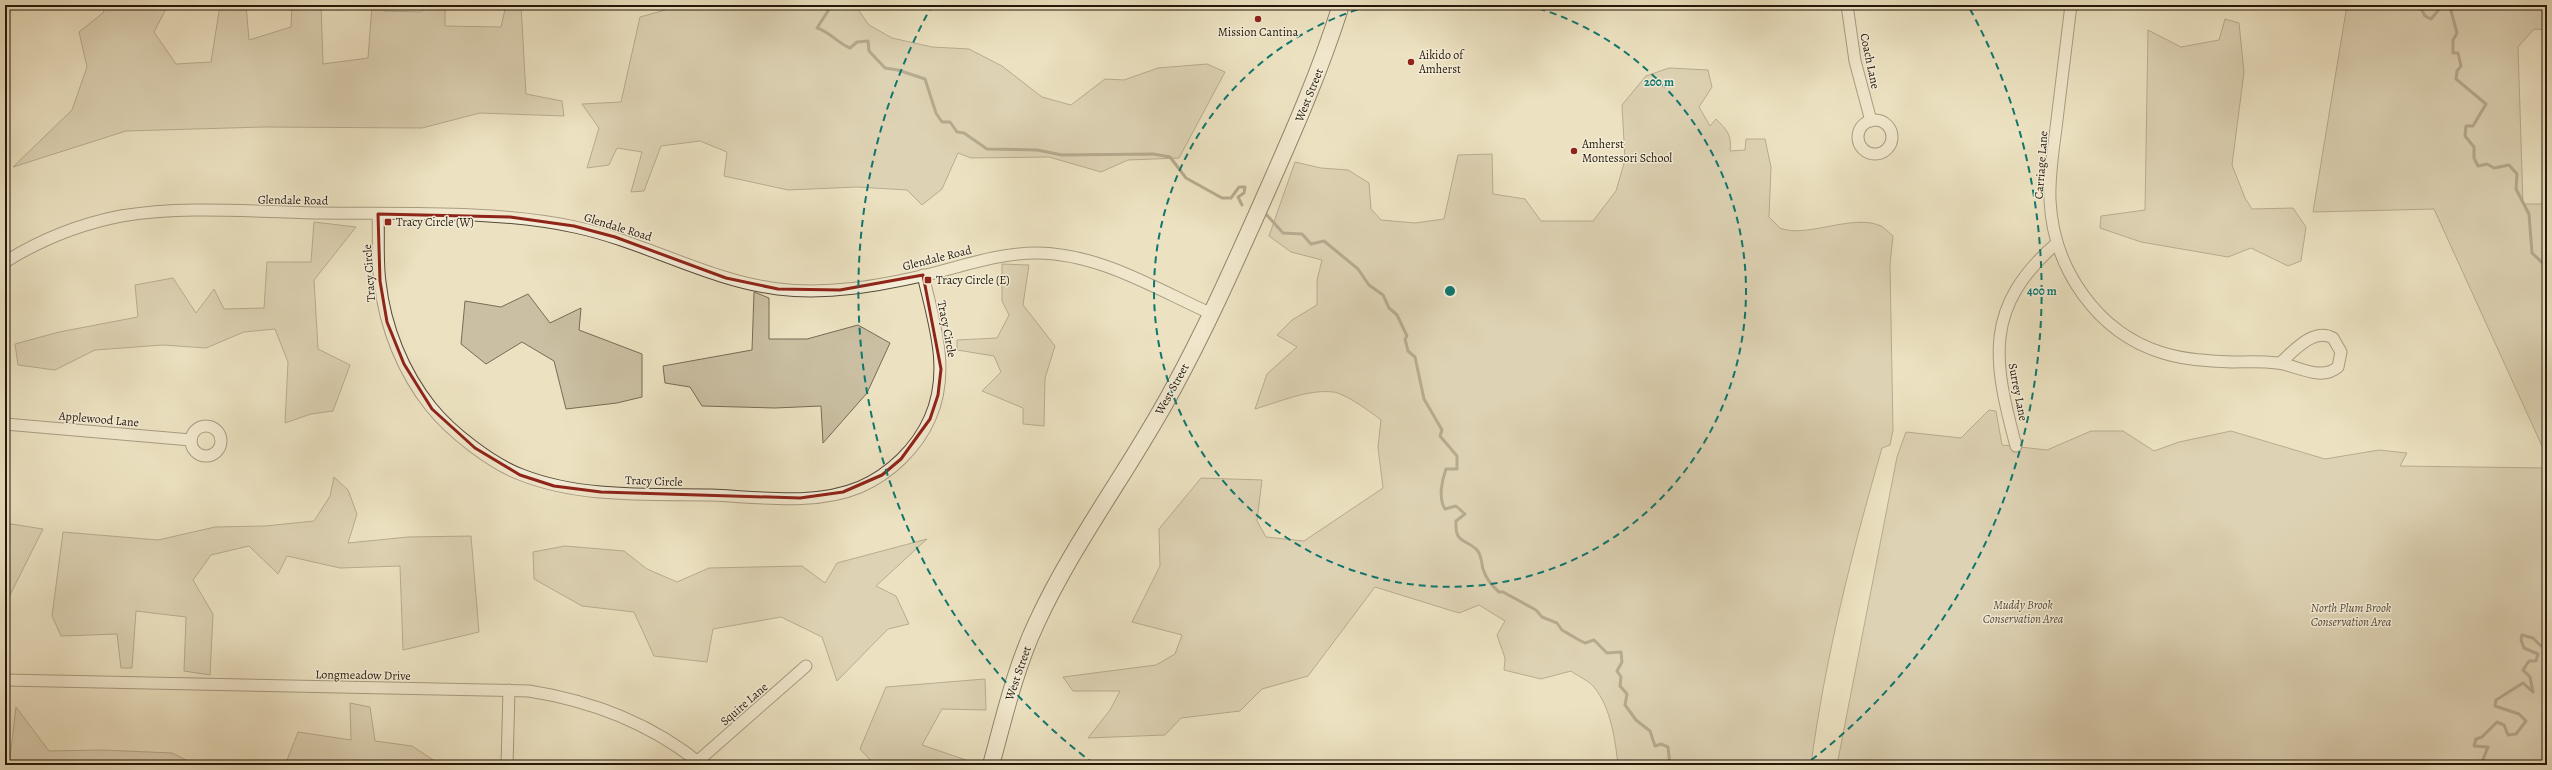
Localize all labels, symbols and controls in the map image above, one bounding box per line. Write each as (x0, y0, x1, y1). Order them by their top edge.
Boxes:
marker: Mission Cantina (1253, 14, 1263, 24)
place label: Mission Cantina (1218, 24, 1299, 40)
street label: Coach Lane (1856, 32, 1884, 90)
place label: Aikido of Amherst (1418, 47, 1465, 77)
marker: Aikido of Amherst (1406, 57, 1416, 67)
street label: West Street (1291, 66, 1327, 125)
text: 200 m (1644, 74, 1674, 90)
street label: Carriage Lane (2031, 130, 2051, 200)
place label: Amherst Montessori School (1581, 136, 1672, 166)
marker: Amherst Montessori School (1569, 146, 1579, 156)
street label: Glendale Road (258, 191, 329, 209)
street label: Glendale Road (582, 209, 655, 245)
place label: Tracy Circle (W) (396, 214, 474, 230)
marker: Tracy Circle (W) (383, 217, 393, 227)
street label: Glendale Road (901, 242, 974, 274)
street label: Tracy Circle (359, 244, 379, 302)
place label: Tracy Circle (E) (936, 272, 1010, 288)
marker: Tracy Circle (E) (923, 275, 933, 285)
text: 400 m (2027, 283, 2057, 299)
centre of rings (1443, 284, 1457, 298)
street label: Tracy Circle (934, 299, 960, 359)
street label: West Street (1151, 360, 1193, 418)
street label: Surrey Lane (2005, 362, 2031, 422)
street label: Applewood Lane (57, 407, 140, 430)
street label: Tracy Circle (625, 472, 683, 490)
park label: Muddy Brook Conservation Area (1983, 597, 2064, 627)
park label: North Plum Brook Conservation Area (2311, 600, 2392, 630)
street label: West Street (1001, 644, 1035, 703)
street label: Longmeadow Drive (315, 666, 411, 684)
street label: Squire Lane (717, 679, 771, 729)

